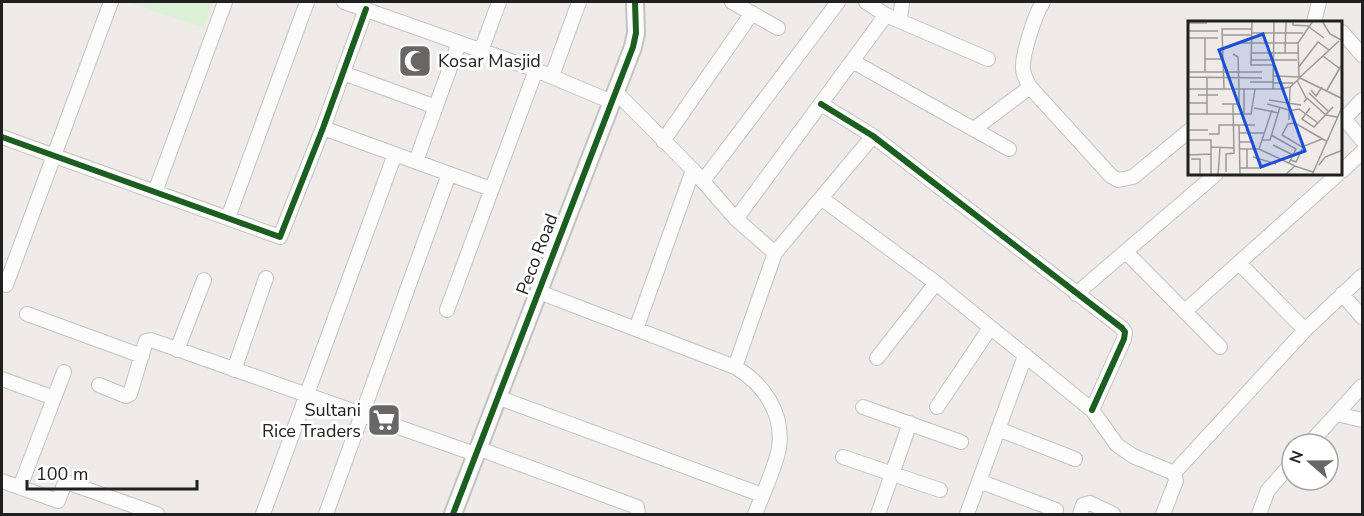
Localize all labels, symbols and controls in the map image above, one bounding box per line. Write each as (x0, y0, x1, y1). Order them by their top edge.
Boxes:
inset map (1188, 21, 1343, 176)
mosque icon: Kosar Masjid (397, 43, 433, 79)
place label: Kosar Masjid (438, 49, 541, 73)
street label: Peco Road (511, 210, 563, 298)
place label: Sultani Rice Traders (262, 398, 361, 443)
supermarket icon: Sultani Rice Traders (366, 402, 402, 438)
north arrow (1280, 432, 1340, 492)
text: N (1284, 448, 1309, 467)
scale bar (27, 453, 196, 491)
text: 100 m (36, 462, 88, 486)

